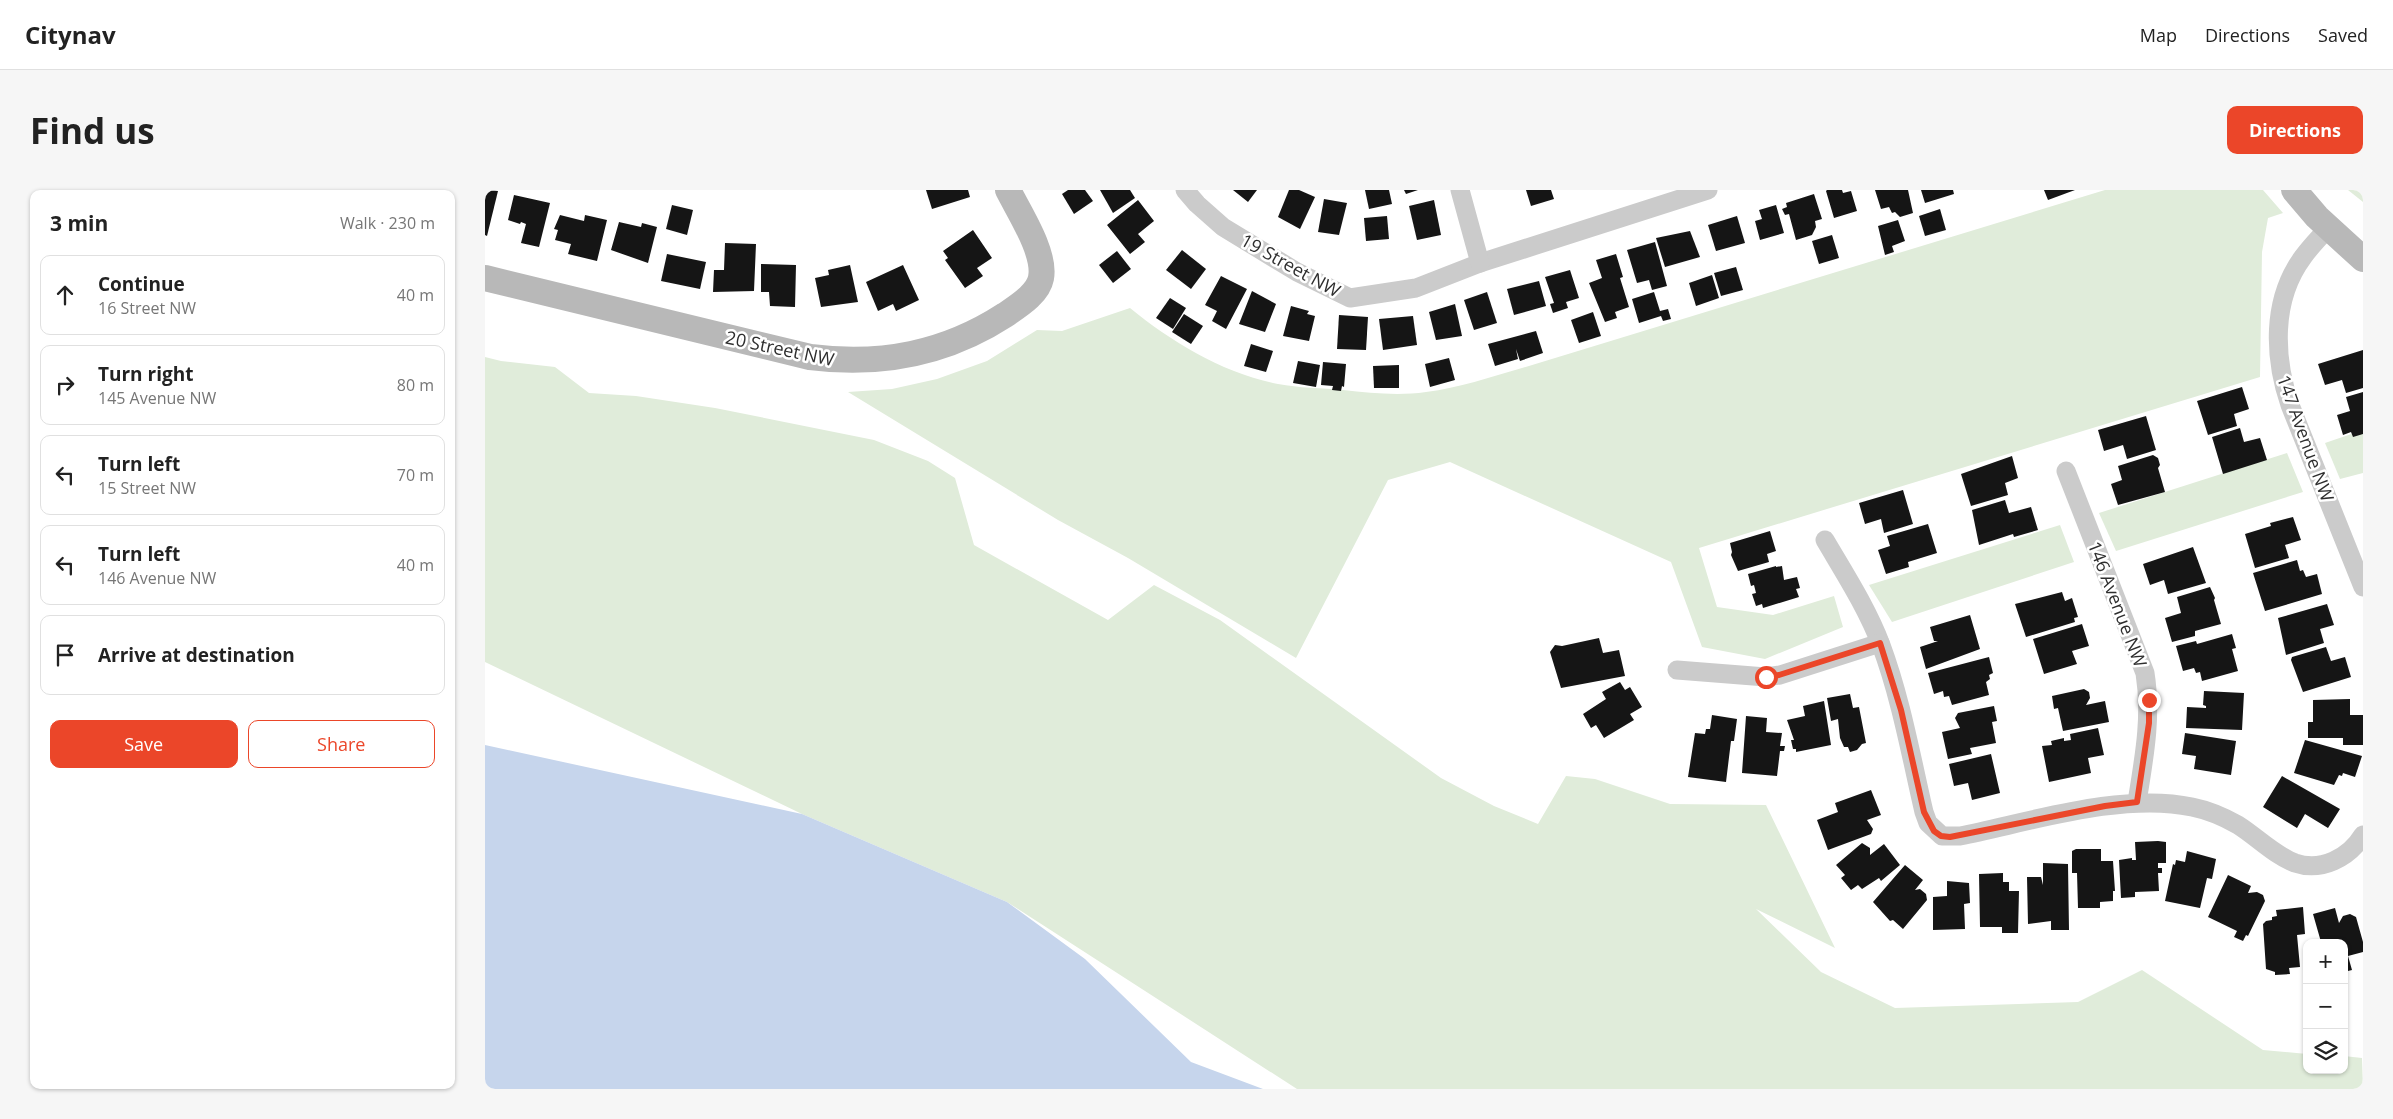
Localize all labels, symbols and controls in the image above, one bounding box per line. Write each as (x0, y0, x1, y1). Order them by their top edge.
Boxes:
text: Citynav (25, 18, 116, 51)
text: Map (2140, 23, 2177, 47)
text: Directions (2205, 23, 2290, 47)
text: Saved (2318, 23, 2368, 47)
button: Directions (2227, 106, 2363, 154)
text: Find us (30, 107, 155, 154)
text: 3 min (50, 209, 108, 237)
text: Walk · 230 m (340, 212, 435, 234)
street label: 19 Street NW (1237, 228, 1345, 302)
text: Continue (98, 271, 185, 297)
icon: ahead (51, 281, 79, 309)
text: 40 m (397, 284, 434, 306)
text: 16 Street NW (98, 297, 196, 319)
street label: 20 Street NW (724, 325, 837, 371)
text: Turn right (98, 361, 193, 387)
icon: right (51, 371, 79, 399)
street label: 147 Avenue NW (2272, 371, 2340, 505)
text: 80 m (397, 374, 434, 396)
text: 145 Avenue NW (98, 387, 216, 409)
text: Turn left (98, 451, 180, 477)
icon: left (51, 461, 79, 489)
text: 70 m (397, 464, 434, 486)
text: 15 Street NW (98, 477, 196, 499)
street label: 146 Avenue NW (2083, 538, 2153, 671)
text: Turn left (98, 541, 180, 567)
icon: left (51, 551, 79, 579)
text: 40 m (397, 554, 434, 576)
text: 146 Avenue NW (98, 567, 216, 589)
icon: arrive (51, 641, 79, 669)
text: Arrive at destination (98, 642, 295, 668)
route start (1755, 666, 1778, 689)
route end (2138, 689, 2161, 712)
button: Save (50, 720, 238, 768)
button: Share (248, 720, 435, 768)
map controls (2303, 939, 2348, 1074)
button: + (2303, 939, 2348, 984)
button: − (2303, 984, 2348, 1029)
button: layers (2303, 1029, 2348, 1074)

